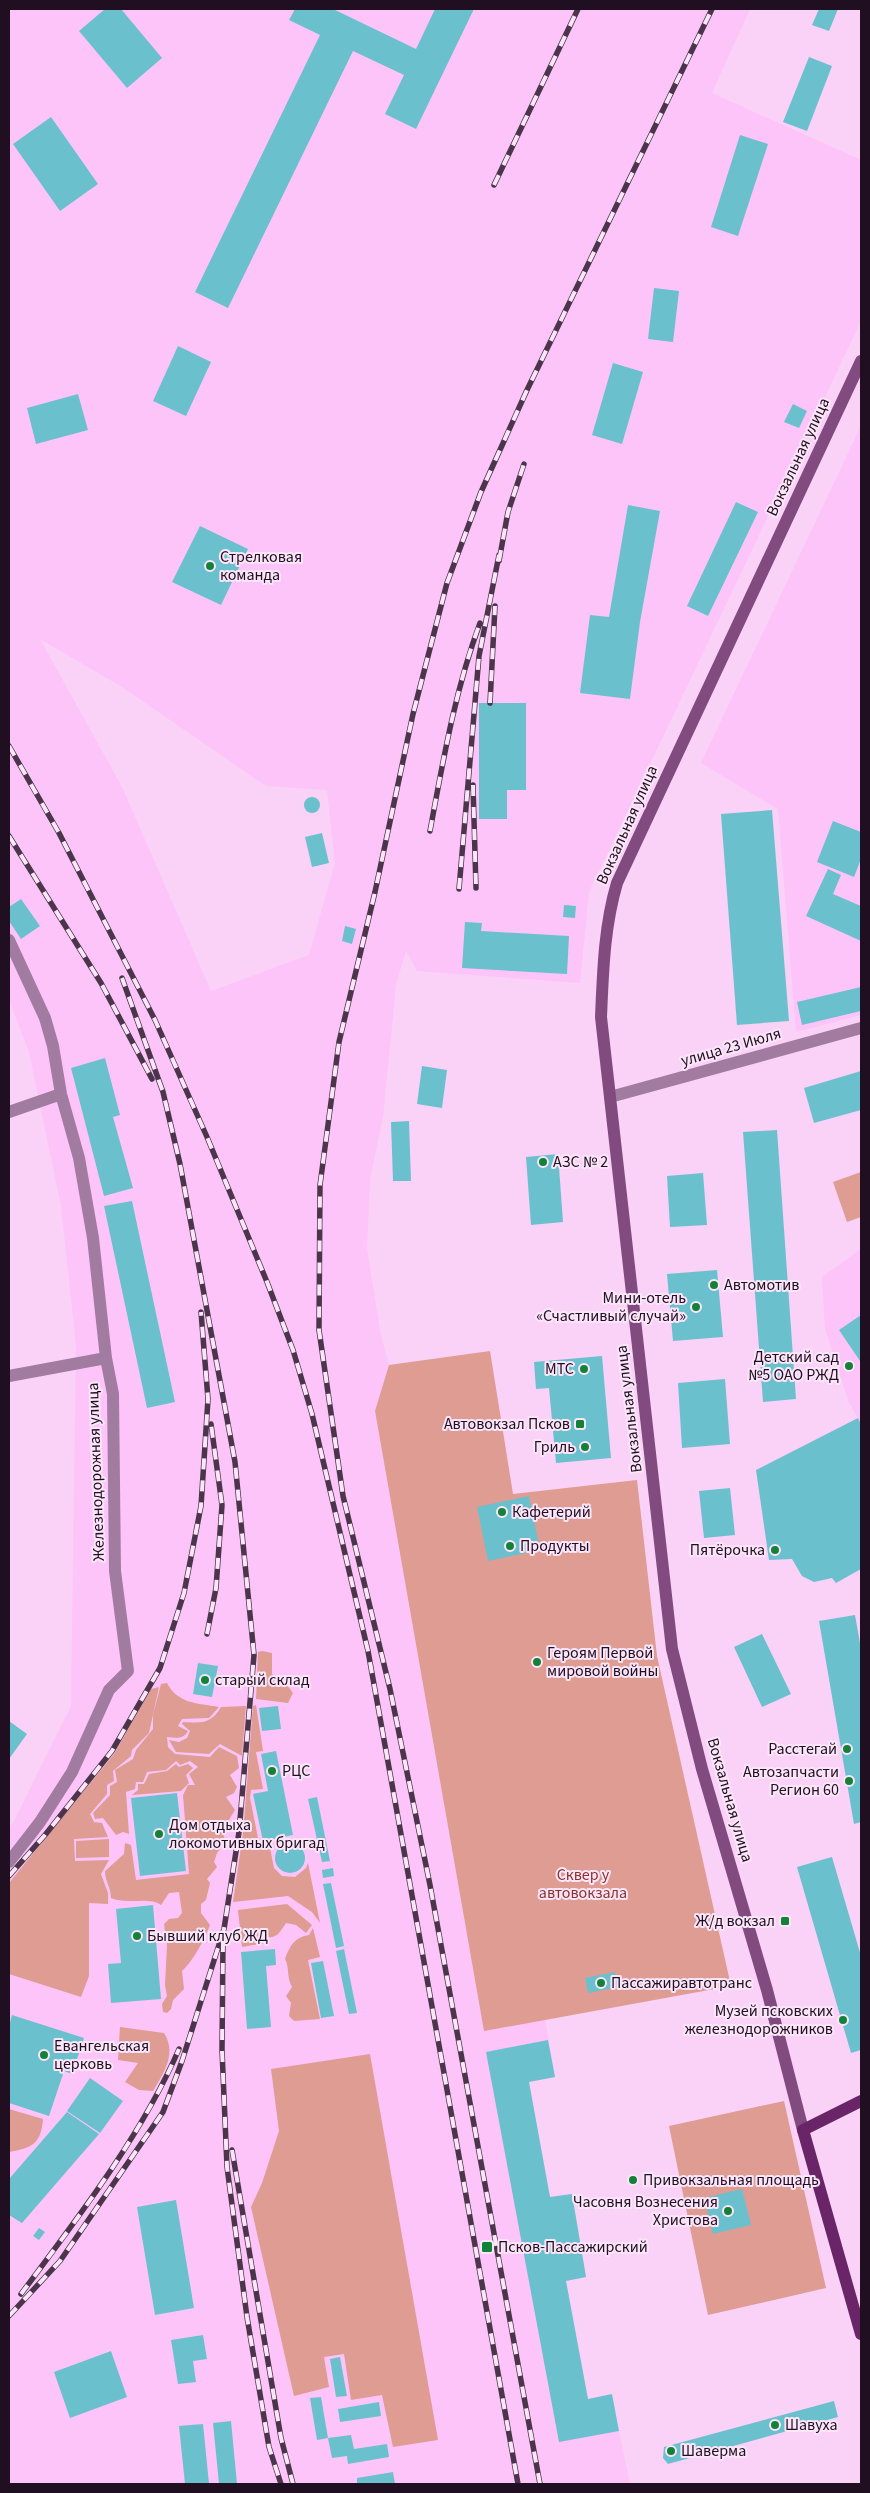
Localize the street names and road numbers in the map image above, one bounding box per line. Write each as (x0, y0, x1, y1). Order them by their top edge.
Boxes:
street label: Вокзальная улица (761, 394, 835, 520)
street label: Вокзальная улица (591, 762, 663, 888)
street label: улица 23 Июля (678, 1022, 784, 1072)
street label: Вокзальная улица (610, 1344, 648, 1474)
street label: Железнодорожная улица (82, 1382, 110, 1562)
street label: Вокзальная улица (702, 1735, 758, 1865)

